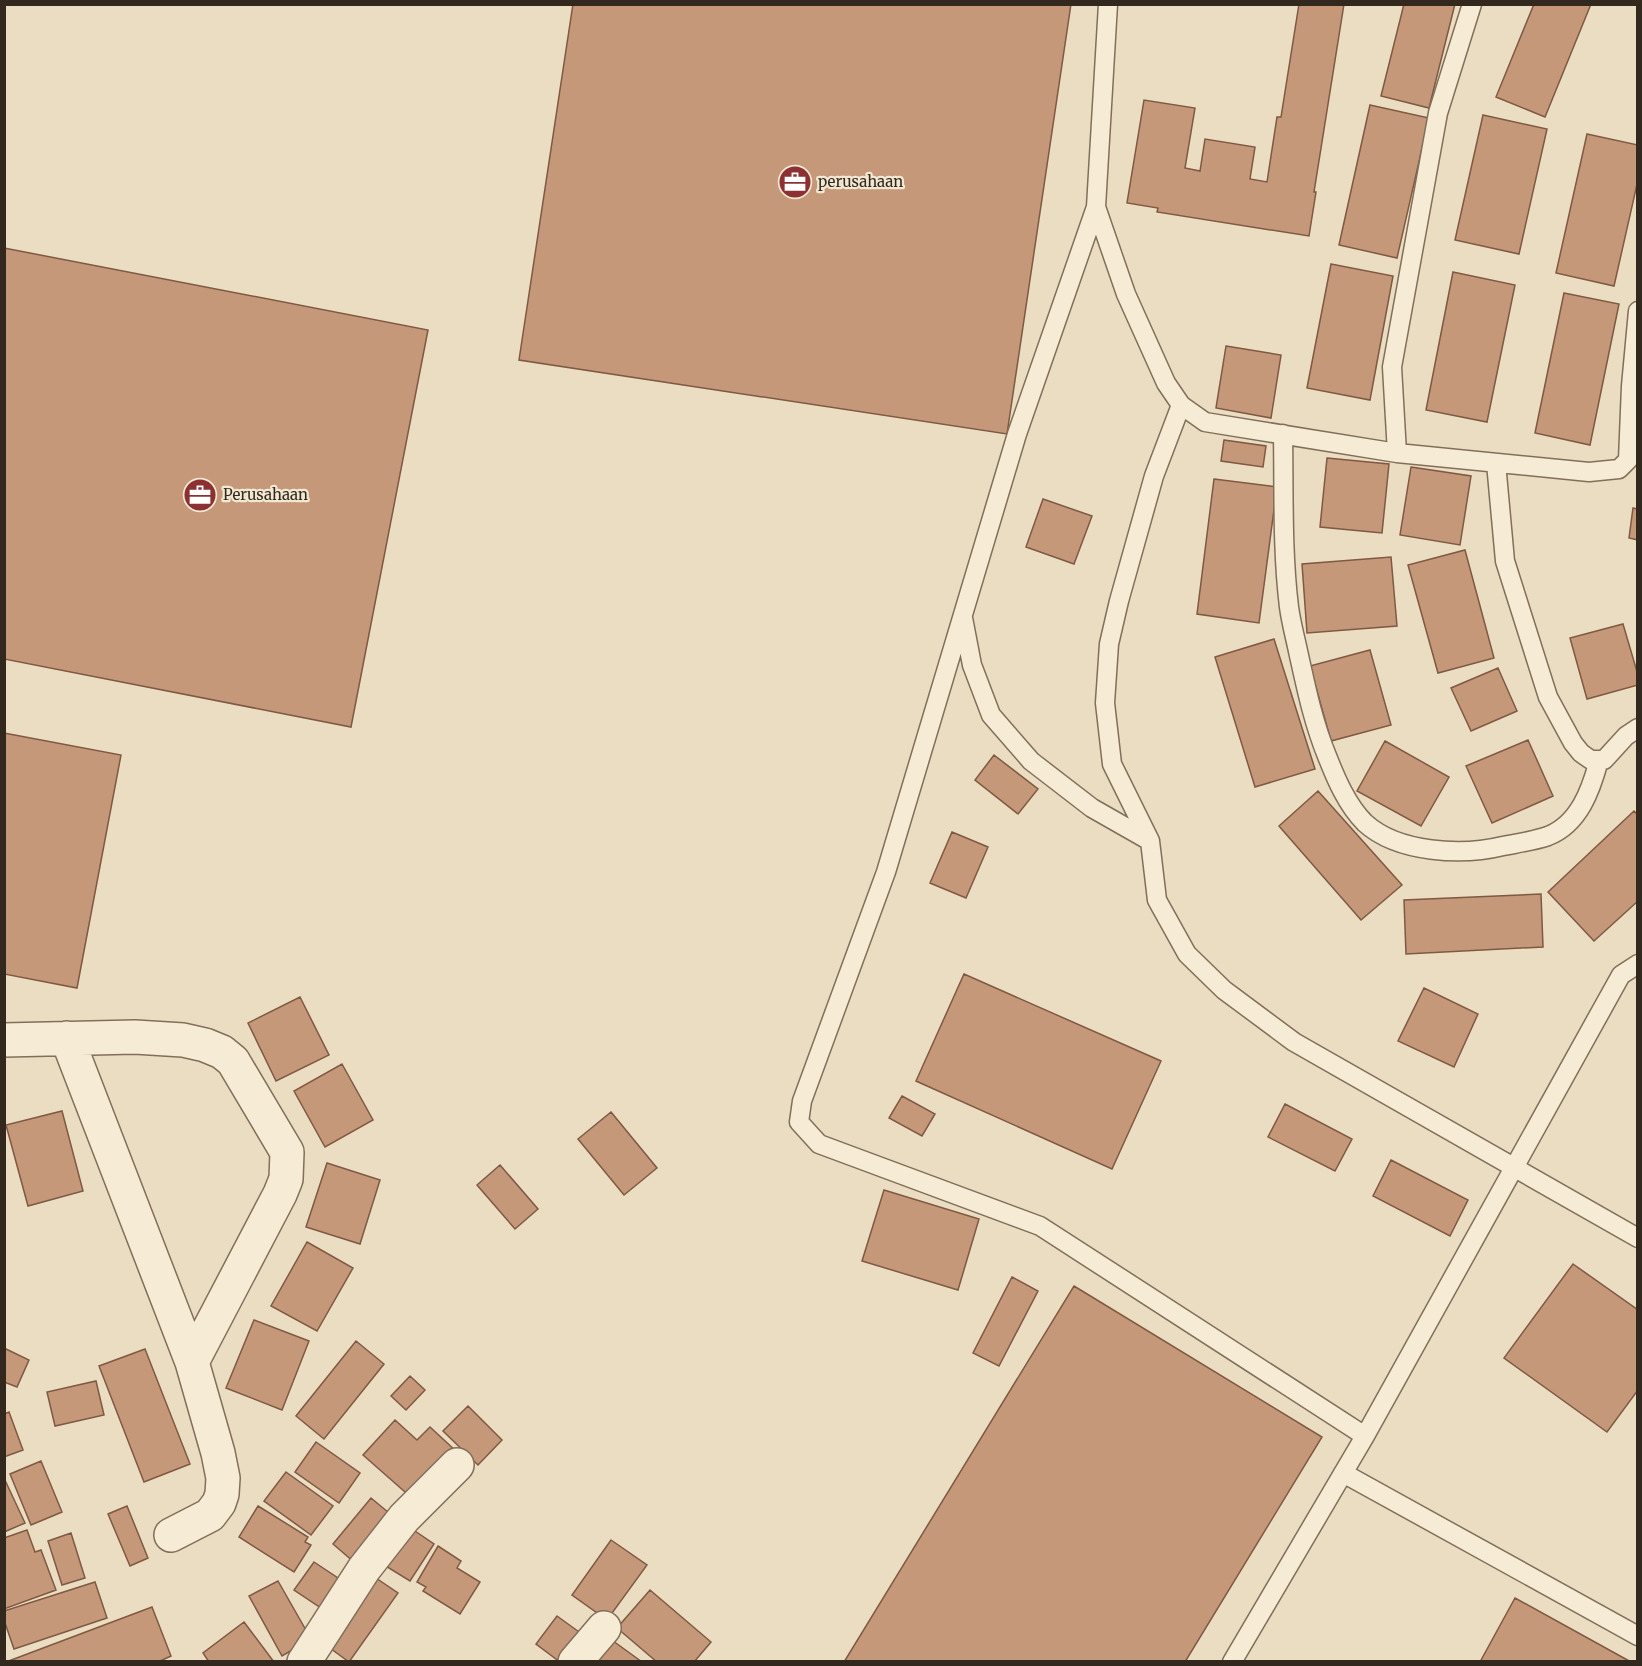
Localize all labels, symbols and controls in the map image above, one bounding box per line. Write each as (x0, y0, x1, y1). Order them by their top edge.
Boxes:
office icon: perusahaan (777, 164, 813, 200)
place label: perusahaan (818, 172, 903, 191)
office icon: Perusahaan (182, 477, 218, 513)
place label: Perusahaan (223, 485, 308, 504)

